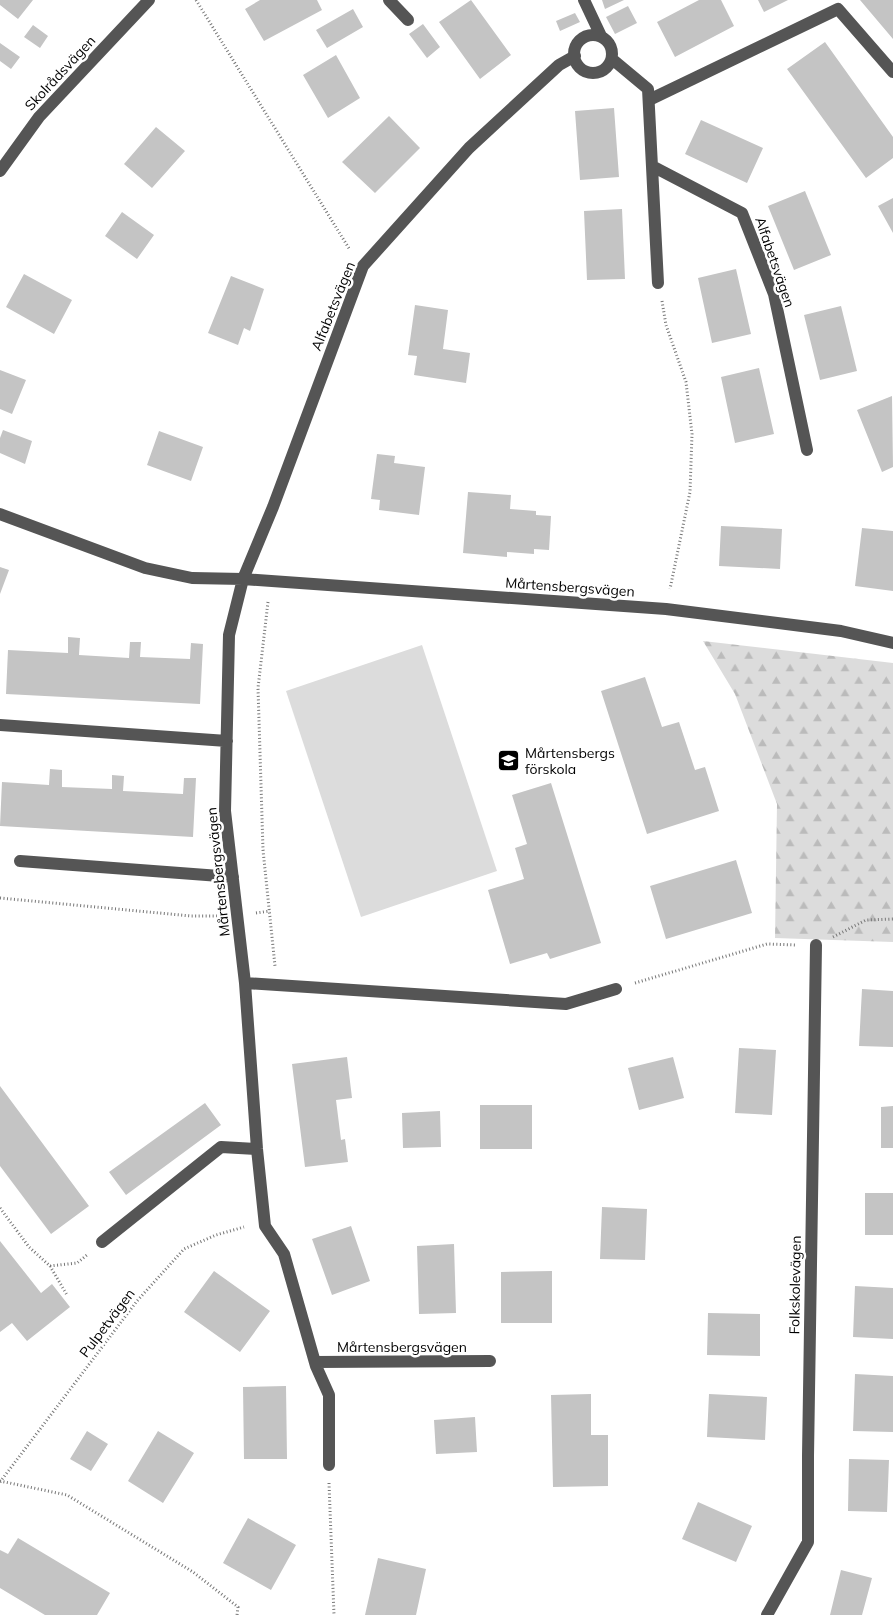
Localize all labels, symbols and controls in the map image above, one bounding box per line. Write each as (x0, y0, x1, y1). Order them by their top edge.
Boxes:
street label: Skolrådsvägen (21, 32, 99, 114)
street label: Alfabetsvägen (751, 214, 799, 310)
street label: Alfabetsvägen (307, 259, 359, 353)
street label: Mårtensbergsvägen (505, 573, 635, 601)
place label: Mårtensbergs förskola (525, 744, 615, 778)
school or university icon: Mårtensbergs förskola (497, 749, 521, 773)
street label: Mårtensbergsvägen (202, 807, 234, 937)
street label: Folkskolevägen (785, 1235, 805, 1335)
street label: Pulpetvägen (75, 1285, 139, 1361)
street label: Mårtensbergsvägen (337, 1338, 467, 1356)

